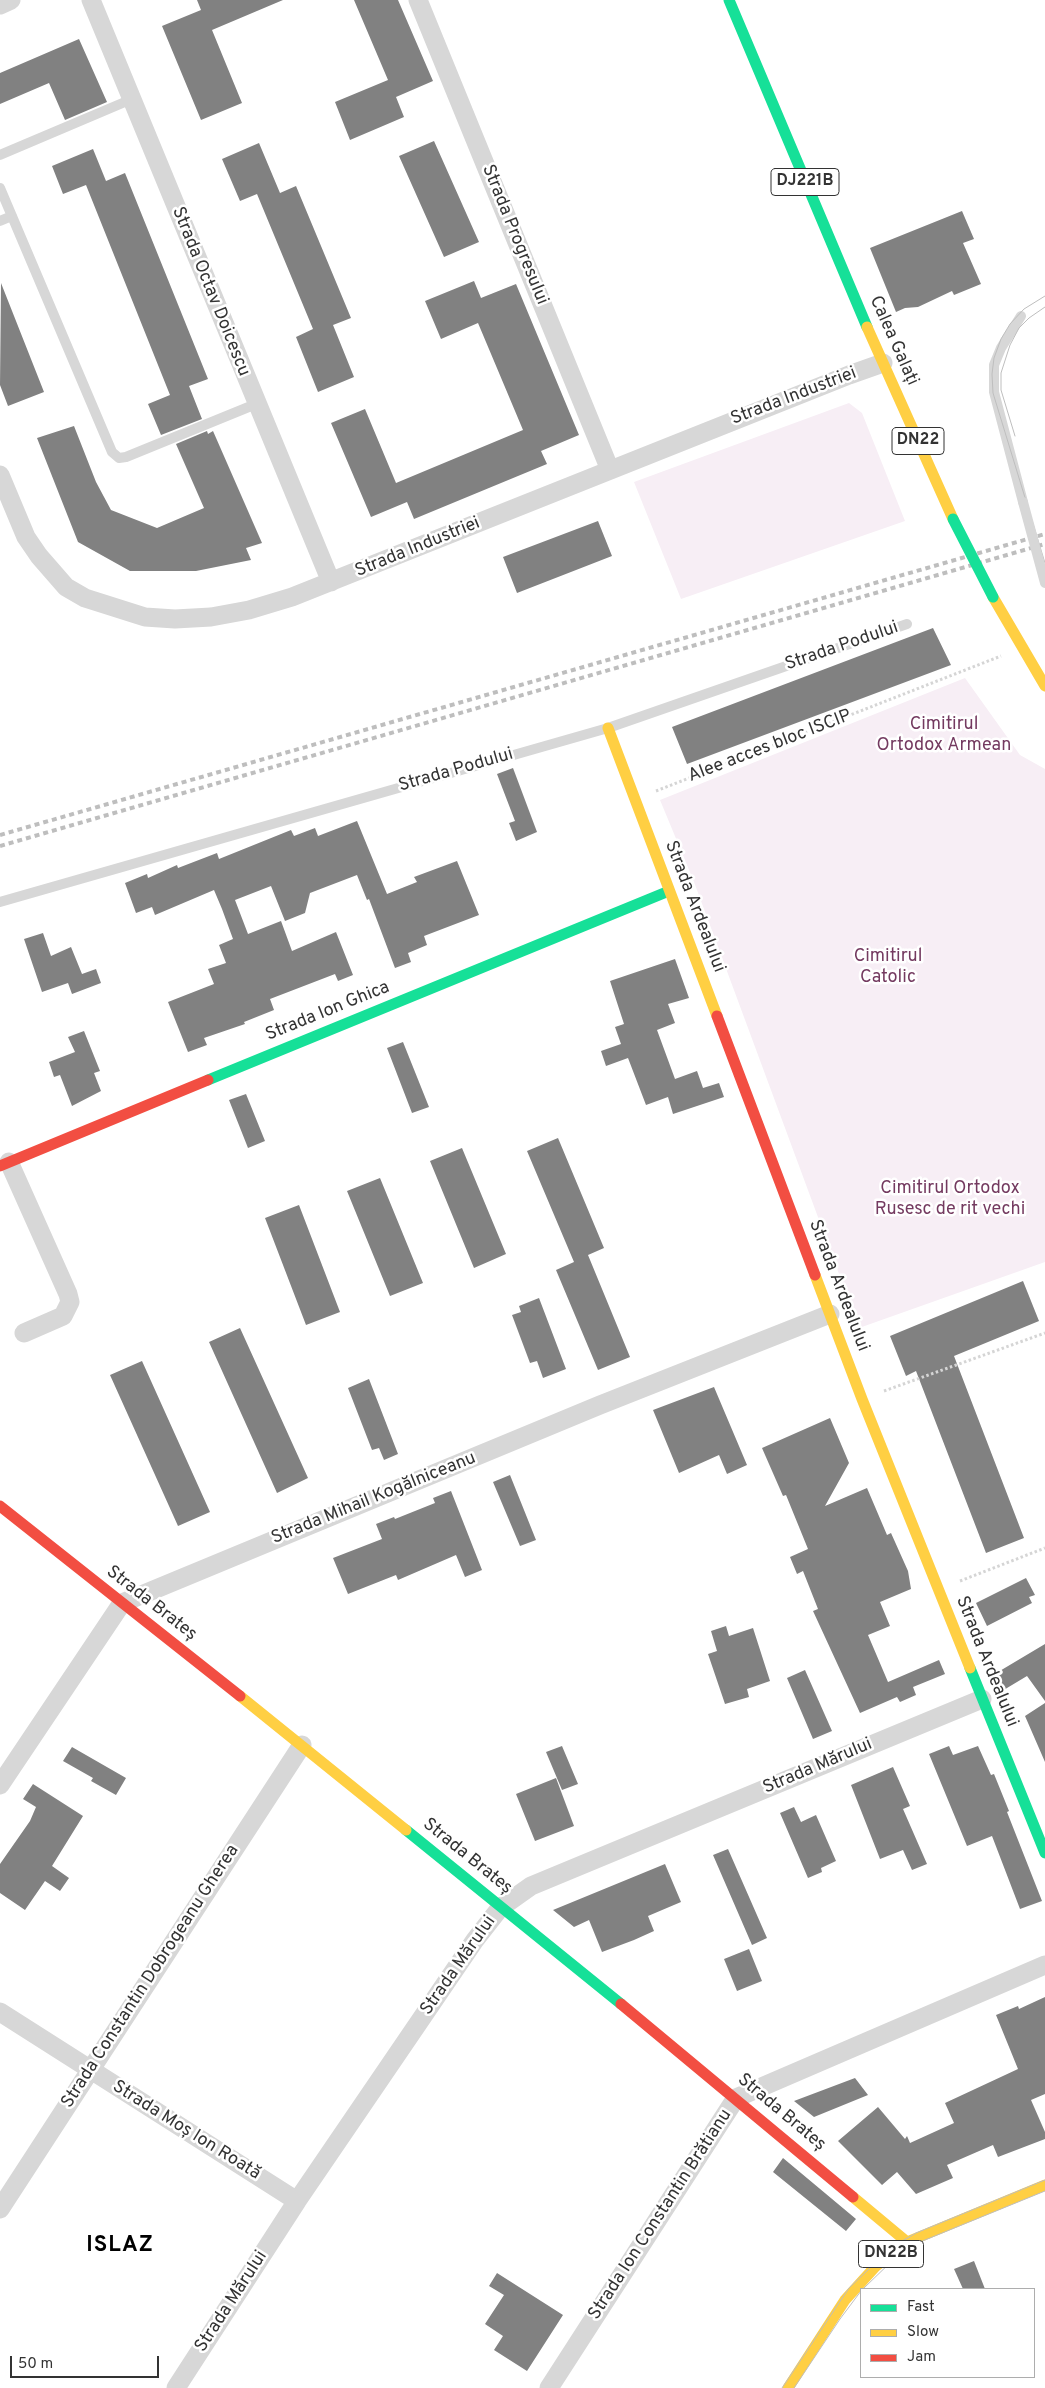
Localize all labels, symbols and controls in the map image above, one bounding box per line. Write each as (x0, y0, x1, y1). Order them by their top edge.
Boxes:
street label: Strada Progresului (476, 162, 552, 308)
road number: DJ221B (771, 168, 839, 196)
street label: Strada Octav Doicescu (166, 204, 254, 380)
street label: Calea Galați (864, 293, 922, 389)
street label: Strada Industriei (728, 363, 860, 431)
road number: DN22 (892, 428, 944, 454)
street label: Strada Industriei (352, 513, 484, 583)
street label: Strada Podului (783, 618, 901, 676)
street label: Alee acces bloc ISCIP (685, 706, 855, 788)
park label: Cimitirul Ortodox Armean (877, 714, 1011, 756)
street label: Strada Podului (396, 744, 516, 798)
street label: Strada Ardealului (659, 838, 729, 976)
park label: Cimitirul Catolic (854, 946, 922, 989)
street label: Strada Ion Ghica (263, 977, 393, 1047)
park label: Cimitirul Ortodox Rusesc de rit vechi (875, 1178, 1025, 1220)
street label: Strada Ardealului (803, 1217, 873, 1355)
street label: Strada Mihail Kogălniceanu (269, 1448, 479, 1550)
street label: Strada Brateș (101, 1562, 201, 1646)
street label: Strada Ardealului (950, 1593, 1022, 1731)
street label: Strada Mărului (760, 1734, 876, 1800)
street label: Strada Brateș (418, 1814, 516, 1900)
street label: Strada Constantin Dobrogeanu Gherea (58, 1841, 244, 2113)
street label: Strada Mărului (417, 1912, 501, 2020)
street label: Strada Brateș (732, 2070, 830, 2156)
street label: Strada Moș Ion Roată (108, 2077, 264, 2185)
street label: Strada Ion Constantin Brătianu (585, 2106, 737, 2324)
district label: ISLAZ (86, 2234, 154, 2260)
road number: DN22B (858, 2240, 924, 2268)
street label: Strada Mărului (191, 2247, 273, 2357)
legend (860, 2288, 1035, 2378)
text: Fast (907, 2298, 935, 2317)
text: Slow (907, 2323, 939, 2342)
scale bar (12, 2346, 161, 2378)
text: Jam (907, 2348, 936, 2367)
text: 50 m (18, 2355, 53, 2374)

